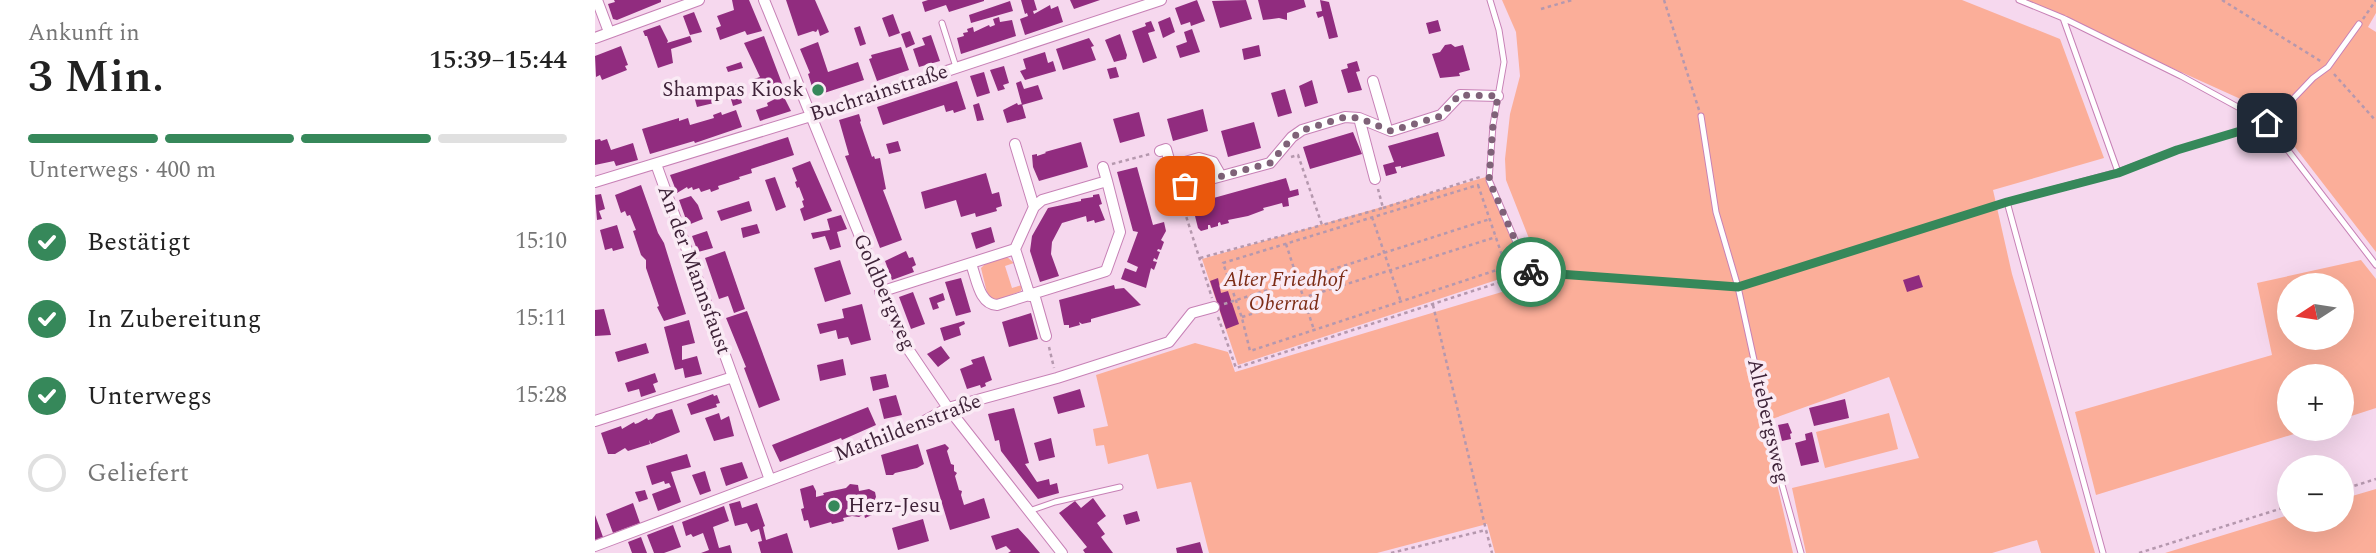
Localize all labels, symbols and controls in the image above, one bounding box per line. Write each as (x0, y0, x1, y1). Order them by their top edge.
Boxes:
text: Ankunft in (28, 16, 140, 51)
text: 15:39–15:44 (429, 40, 567, 80)
text: 3 Min. (28, 42, 164, 112)
street label: Buchrainstraße (806, 56, 952, 130)
place label: Shampas Kiosk (662, 74, 804, 106)
marker: Shampas Kiosk (810, 82, 826, 98)
pin (2237, 93, 2297, 153)
icon: home (2248, 104, 2286, 142)
text: Unterwegs · 400 m (28, 153, 216, 188)
pin (1155, 156, 1215, 216)
icon: bag (1166, 167, 1204, 205)
street label: An der Mannsfaust (648, 181, 740, 359)
text: Bestätigt (87, 222, 191, 262)
icon: check (28, 223, 66, 261)
text: 15:10 (515, 224, 567, 259)
street label: Goldbergweg (844, 229, 924, 355)
courier (1496, 237, 1566, 307)
icon: bike (1512, 253, 1550, 291)
park label: Alter Friedhof Oberrad (1222, 264, 1348, 320)
north arrow (2277, 273, 2354, 350)
map controls (2277, 273, 2354, 532)
text: In Zubereitung (87, 299, 261, 339)
icon: check (28, 300, 66, 338)
text: 15:11 (515, 301, 567, 336)
street label: Altebergsweg (1738, 355, 1798, 487)
button: + (2277, 364, 2354, 441)
text: Unterwegs (87, 376, 212, 416)
icon: check (28, 377, 66, 415)
text: 15:28 (515, 378, 567, 413)
street label: Mathildenstraße (830, 385, 986, 471)
text: Geliefert (87, 453, 189, 493)
button: − (2277, 455, 2354, 532)
place label: Herz-Jesu (848, 490, 941, 522)
marker: Herz-Jesu (826, 498, 842, 514)

